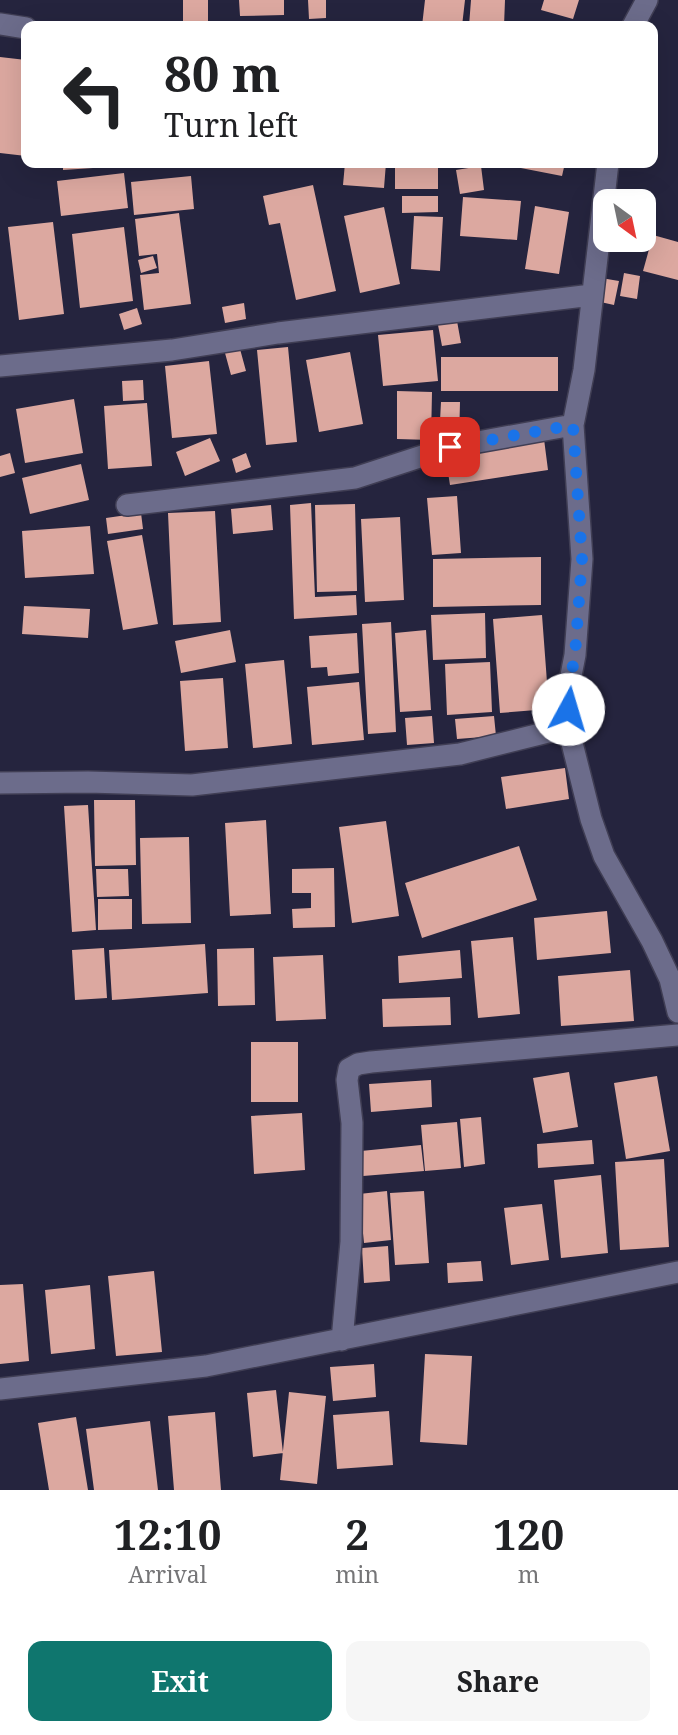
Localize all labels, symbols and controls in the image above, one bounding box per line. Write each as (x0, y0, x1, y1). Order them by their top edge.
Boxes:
text: 80 m (164, 40, 280, 106)
icon: left (49, 49, 140, 140)
text: Turn left (164, 103, 298, 146)
north arrow (593, 189, 656, 252)
map controls (593, 189, 656, 252)
pin (420, 417, 480, 477)
icon: arrive (431, 428, 469, 466)
position arrow (531, 672, 605, 746)
text: 12:10 (114, 1505, 221, 1562)
text: 2 (345, 1505, 369, 1562)
text: 120 (493, 1505, 564, 1562)
text: Arrival (128, 1558, 207, 1590)
text: min (335, 1558, 379, 1590)
text: m (518, 1558, 539, 1590)
button: Exit (28, 1641, 332, 1721)
button: Share (346, 1641, 650, 1721)

